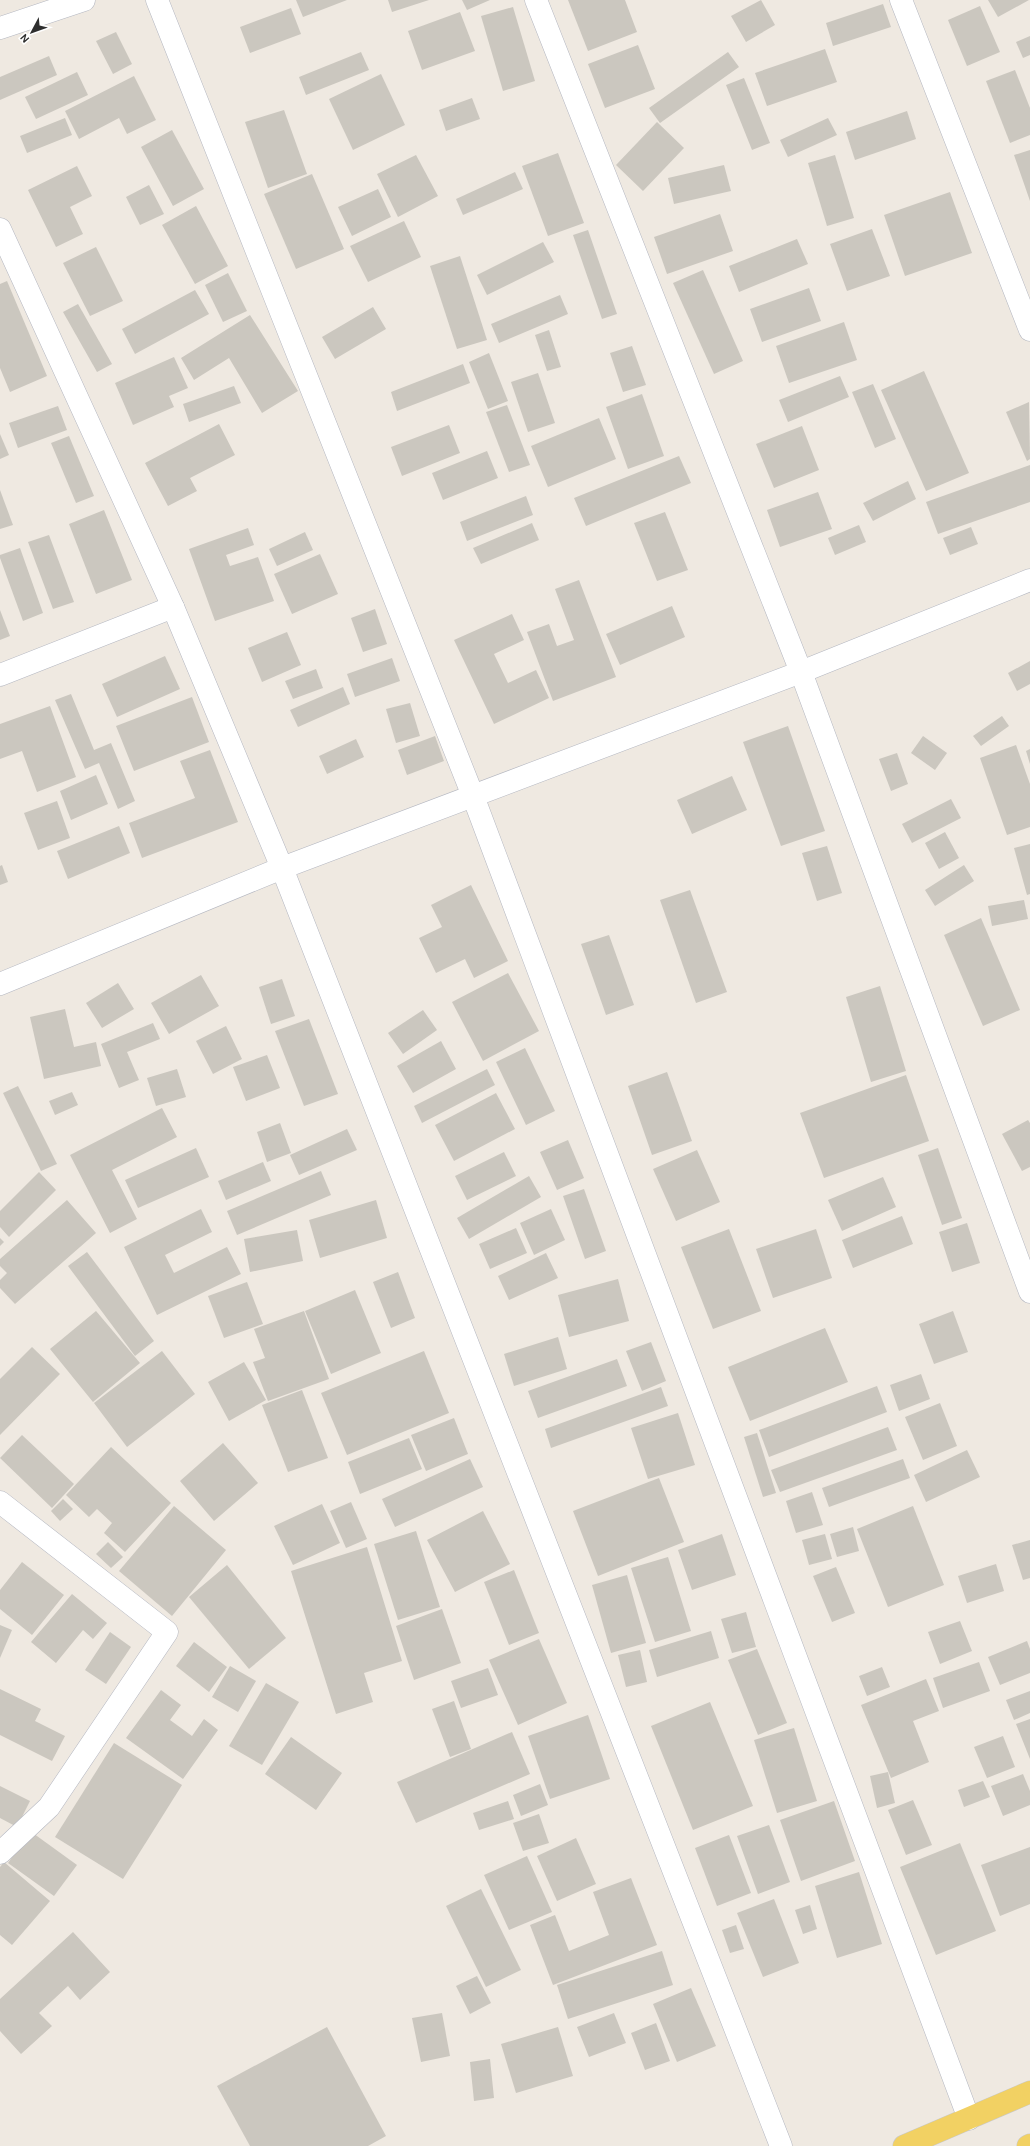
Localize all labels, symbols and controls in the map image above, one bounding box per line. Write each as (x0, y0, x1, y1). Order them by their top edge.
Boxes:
north arrow (12, 12, 52, 52)
text: N (17, 31, 32, 45)

